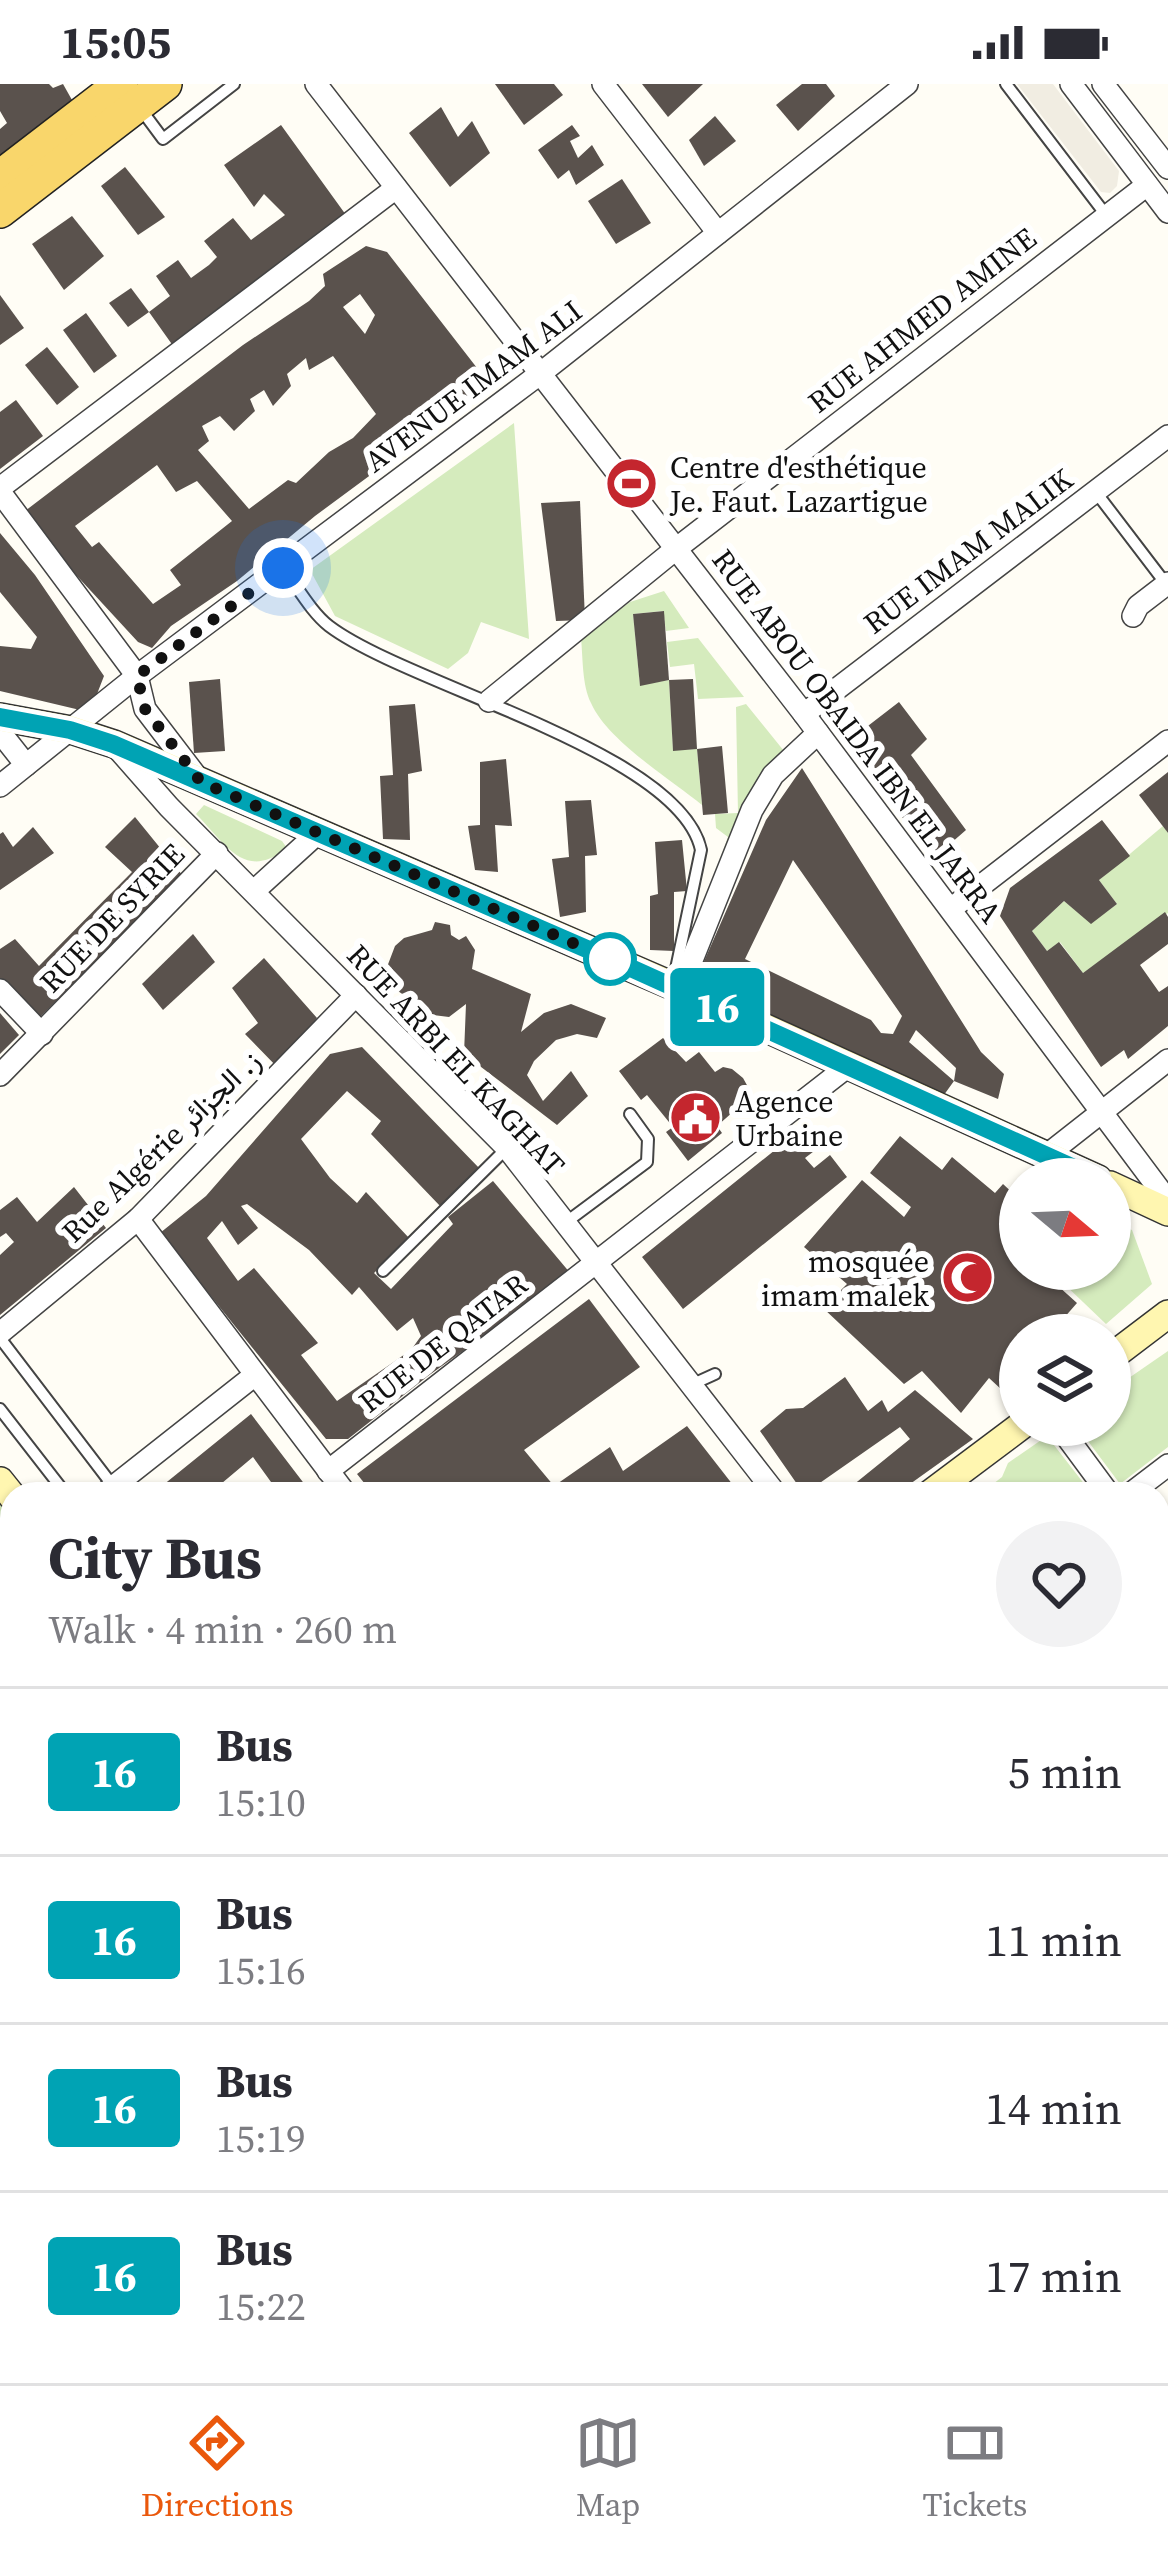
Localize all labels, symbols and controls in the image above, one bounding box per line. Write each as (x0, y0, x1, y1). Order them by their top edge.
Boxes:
text: 15:05 (60, 11, 171, 73)
street label: RUE AHMED AMINE (799, 218, 1045, 422)
street label: AVENUE IMAM ALI (356, 291, 590, 481)
place label: Centre d'esthétique Je. Faut. Lazartigue (669, 447, 928, 522)
sports icon: Centre d'esthétique Je. Faut. Lazartigue (603, 456, 659, 512)
street label: RUE IMAM MALIK (855, 459, 1081, 643)
your location (253, 538, 313, 598)
street label: RUE ABOU OBAIDA IBN EL JARRA (703, 541, 1011, 931)
street label: RUE DE SYRIE (30, 834, 194, 1002)
unlabelled marker (585, 934, 635, 984)
street label: RUE ARBI EL KAGHAT (338, 935, 574, 1185)
line badge: 16 (663, 968, 771, 1046)
text: 16 (694, 978, 740, 1036)
street label: Rue Algérie ز. الجزائر (53, 1040, 269, 1252)
place label: Agence Urbaine (735, 1081, 843, 1156)
public building icon: Agence Urbaine (668, 1090, 724, 1146)
north arrow (999, 1158, 1131, 1290)
map controls (999, 1158, 1131, 1446)
place label: mosquée imam malek (761, 1241, 930, 1316)
mosque icon: mosquée imam malek (940, 1250, 996, 1306)
street label: RUE DE QATAR (350, 1264, 536, 1422)
button: layers (999, 1314, 1131, 1446)
text: City Bus (48, 1519, 262, 1597)
button: heart (996, 1521, 1122, 1647)
text: Walk · 4 min · 260 m (48, 1603, 397, 1656)
text: Bus (216, 1714, 293, 1776)
text: 5 min (1008, 1741, 1122, 1803)
text: 16 (91, 1743, 137, 1801)
text: 15:10 (216, 1776, 306, 1829)
text: Bus (216, 1882, 293, 1944)
text: 11 min (985, 1909, 1122, 1971)
text: 16 (91, 1911, 137, 1969)
text: 15:16 (216, 1944, 306, 1997)
text: Bus (216, 2050, 293, 2112)
text: 14 min (985, 2077, 1122, 2139)
text: 16 (91, 2079, 137, 2137)
text: 15:19 (216, 2112, 306, 2165)
text: Bus (216, 2218, 293, 2280)
text: 17 min (985, 2245, 1122, 2307)
text: 16 (91, 2247, 137, 2305)
text: 15:22 (216, 2280, 306, 2333)
tab: Directions (141, 2410, 294, 2527)
tab: Map (575, 2410, 641, 2527)
tab: Tickets (922, 2410, 1027, 2527)

